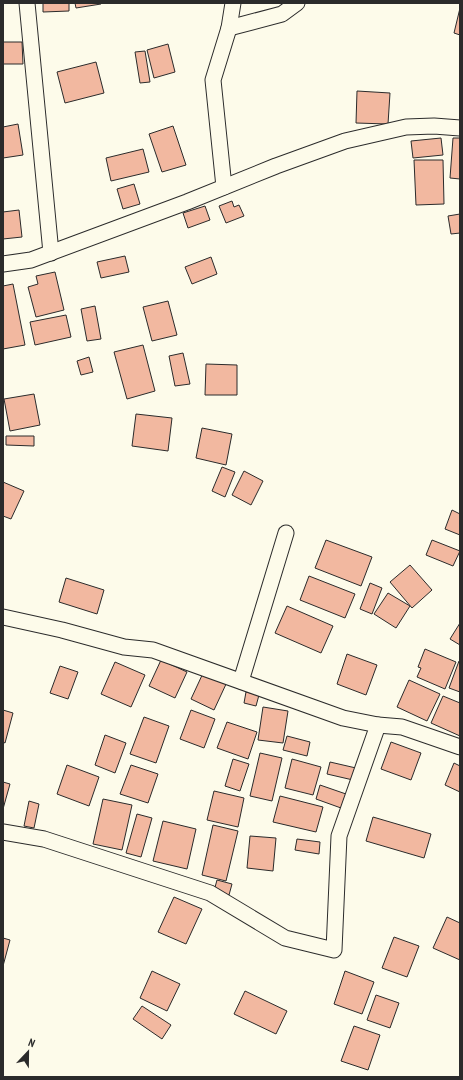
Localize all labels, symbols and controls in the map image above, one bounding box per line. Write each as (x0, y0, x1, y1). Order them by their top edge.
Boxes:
north arrow (8, 1032, 48, 1072)
text: N (26, 1035, 37, 1050)

